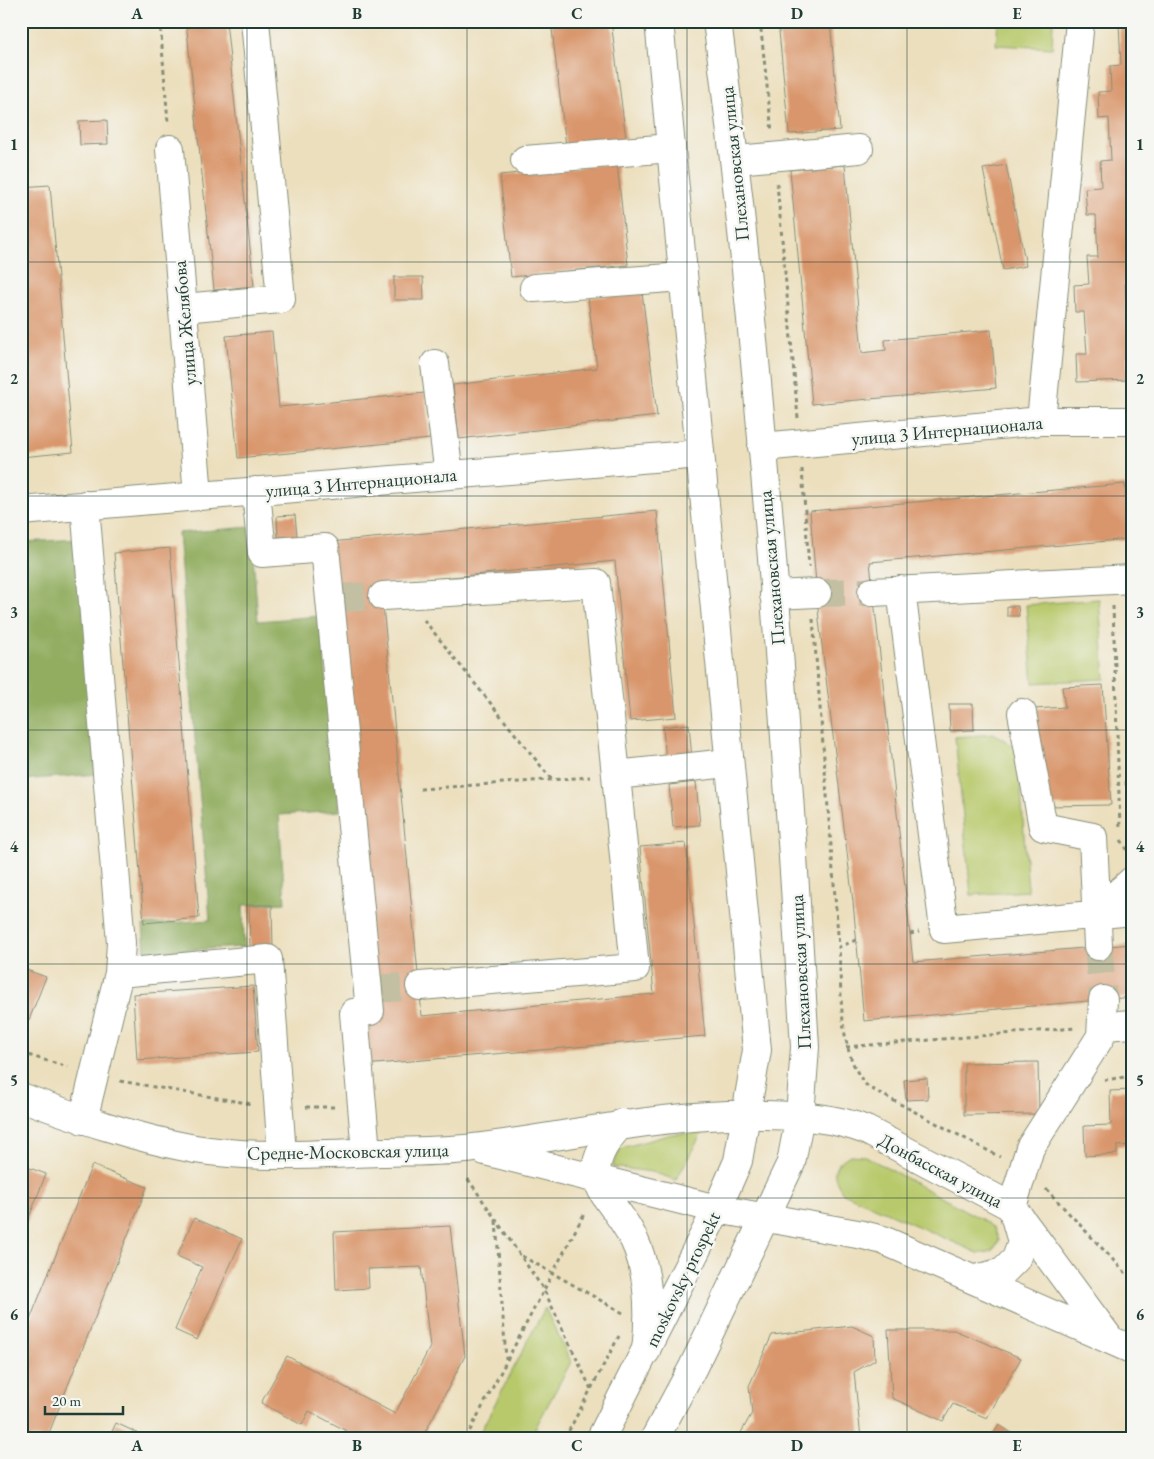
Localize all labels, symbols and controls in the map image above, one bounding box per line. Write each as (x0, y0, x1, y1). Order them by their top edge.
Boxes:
text: A (130, 3, 143, 24)
text: B (352, 3, 362, 24)
text: C (571, 3, 583, 24)
text: D (791, 3, 803, 24)
text: E (1012, 3, 1022, 24)
street label: Плехановская улица (714, 85, 755, 242)
text: 1 (10, 134, 18, 155)
text: 1 (1136, 134, 1144, 155)
street label: улица Желябова (167, 259, 202, 387)
text: 2 (10, 368, 19, 389)
text: 2 (1136, 368, 1145, 389)
street label: улица 3 Интернационала (850, 410, 1044, 451)
street label: улица 3 Интернационала (264, 462, 458, 503)
street label: Плехановская улица (752, 489, 791, 646)
text: 3 (10, 602, 18, 623)
text: 3 (1136, 602, 1144, 623)
text: 4 (10, 836, 19, 857)
text: 4 (1136, 836, 1145, 857)
street label: Плехановская улица (784, 893, 817, 1050)
text: 5 (10, 1070, 18, 1091)
text: 5 (1136, 1070, 1144, 1091)
street label: Донбасская улица (875, 1127, 1007, 1214)
street label: Средне-Московская улица (247, 1137, 450, 1166)
street label: moskovsky prospekt (639, 1207, 726, 1351)
text: 6 (10, 1304, 19, 1325)
text: 6 (1136, 1304, 1145, 1325)
scale bar (45, 1384, 122, 1416)
text: 20 m (52, 1391, 81, 1410)
text: A (130, 1435, 143, 1456)
text: B (352, 1435, 362, 1456)
text: C (571, 1435, 583, 1456)
text: D (791, 1435, 803, 1456)
text: E (1012, 1435, 1022, 1456)

